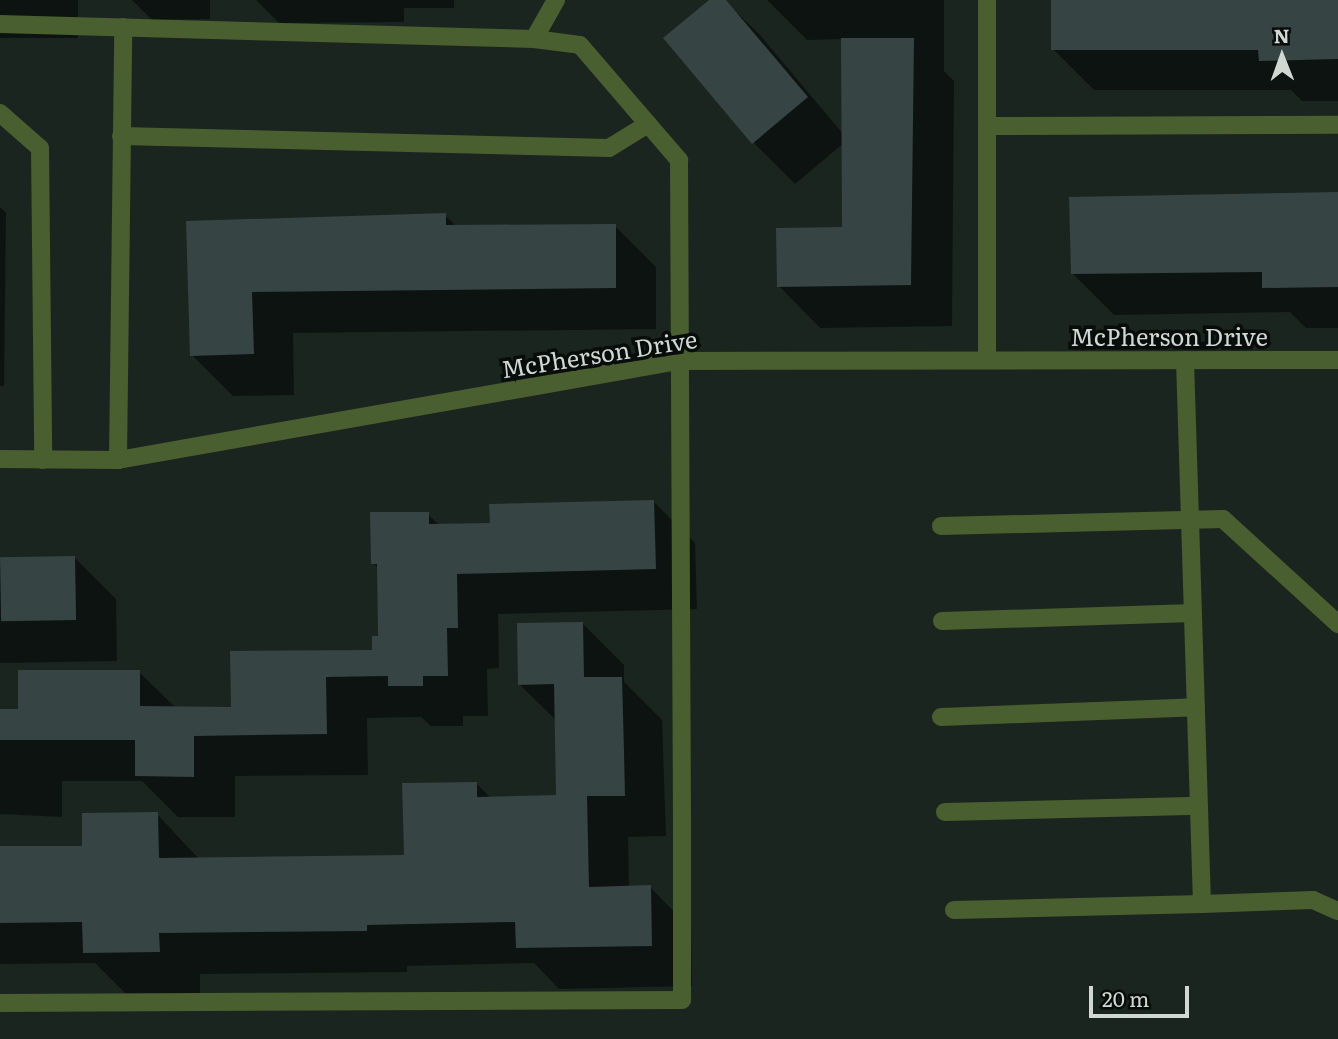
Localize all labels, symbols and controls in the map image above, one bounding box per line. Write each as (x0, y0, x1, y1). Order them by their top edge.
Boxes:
north arrow (1247, 21, 1317, 91)
text: N (1273, 21, 1290, 49)
street label: McPherson Drive (1070, 322, 1268, 350)
street label: McPherson Drive (499, 323, 699, 383)
scale bar (1093, 972, 1193, 1016)
text: 20 m (1102, 982, 1149, 1013)

